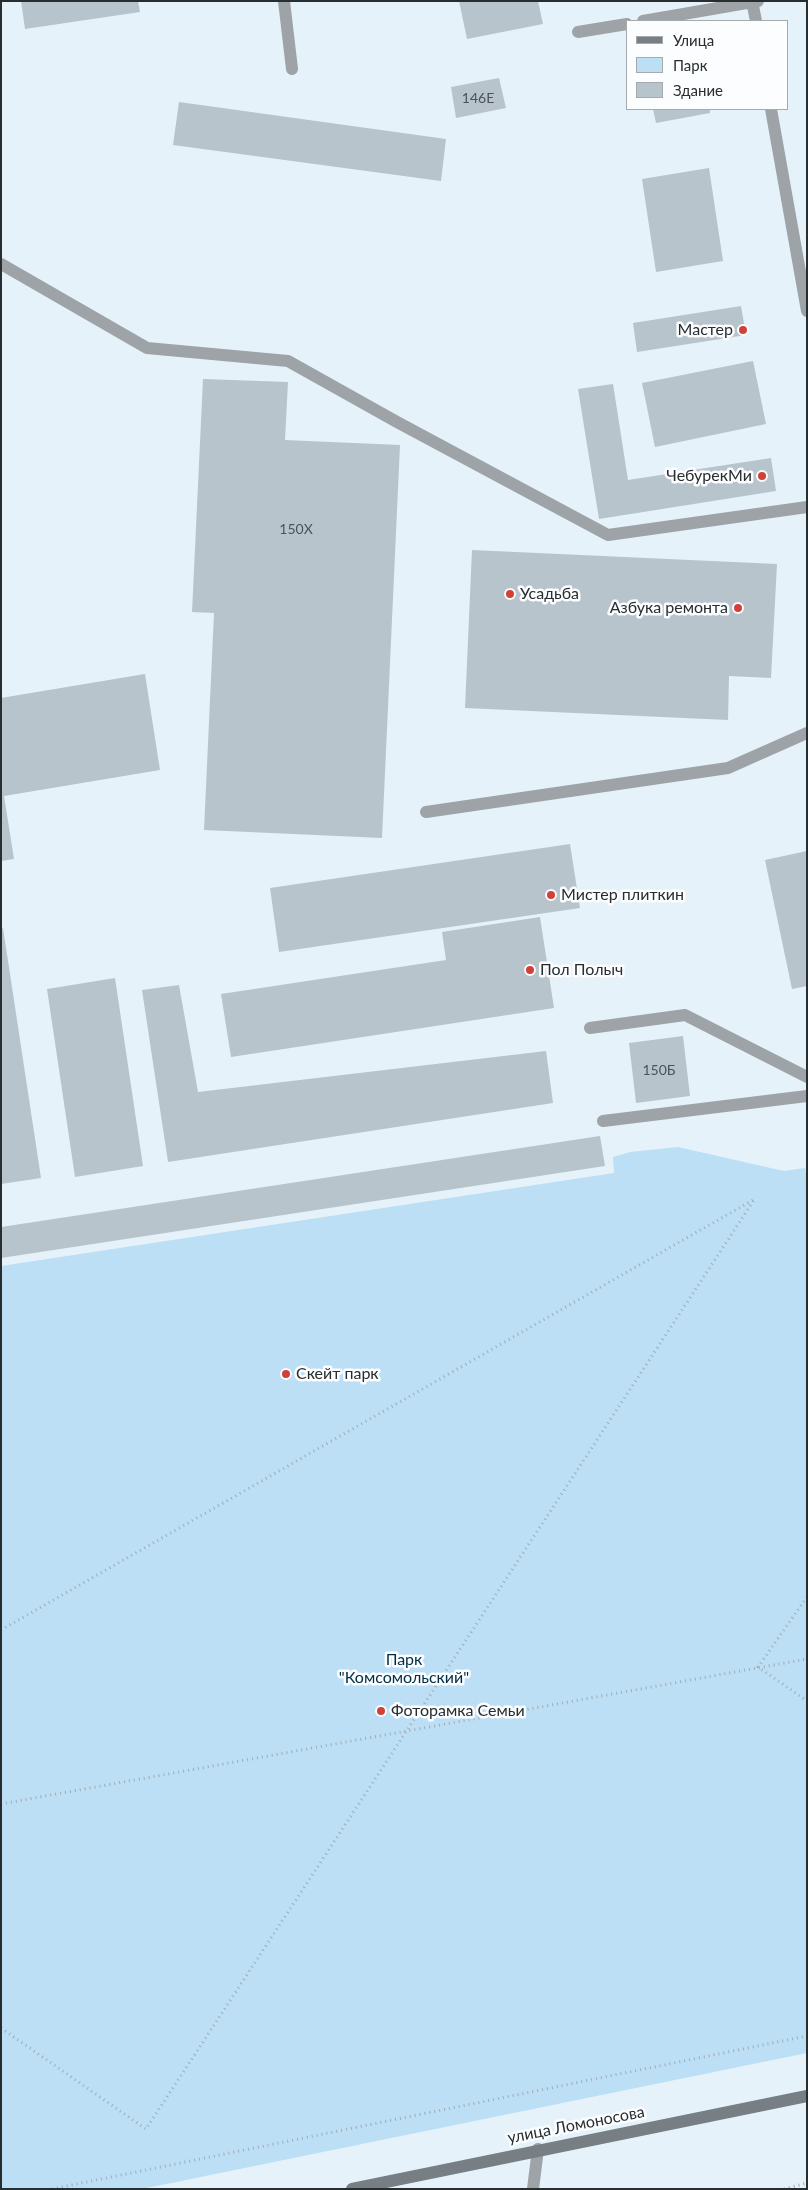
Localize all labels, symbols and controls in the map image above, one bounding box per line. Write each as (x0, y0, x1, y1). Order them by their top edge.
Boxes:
legend (626, 20, 788, 110)
text: Улица (673, 31, 714, 49)
text: Парк (673, 56, 707, 74)
text: Здание (673, 81, 723, 99)
house number: 146Е (462, 90, 494, 106)
place label: Мастер (678, 320, 733, 340)
marker: Мастер (737, 324, 749, 336)
place label: ЧебурекМи (666, 466, 752, 486)
marker: ЧебурекМи (756, 470, 768, 482)
house number: 150Х (279, 521, 313, 537)
place label: Усадьба (520, 584, 579, 604)
marker: Усадьба (504, 588, 516, 600)
place label: Азбука ремонта (610, 598, 728, 618)
marker: Азбука ремонта (732, 602, 744, 614)
place label: Мистер плиткин (561, 885, 684, 905)
marker: Мистер плиткин (545, 889, 557, 901)
place label: Пол Полыч (540, 960, 623, 980)
marker: Пол Полыч (524, 964, 536, 976)
house number: 150Б (642, 1062, 676, 1078)
place label: Скейт парк (296, 1364, 379, 1384)
marker: Скейт парк (280, 1368, 292, 1380)
park label: Парк "Комсомольский" (339, 1650, 469, 1688)
place label: Фоторамка Семьи (391, 1701, 525, 1721)
marker: Фоторамка Семьи (375, 1705, 387, 1717)
street label: улица Ломоносова (506, 2102, 646, 2148)

